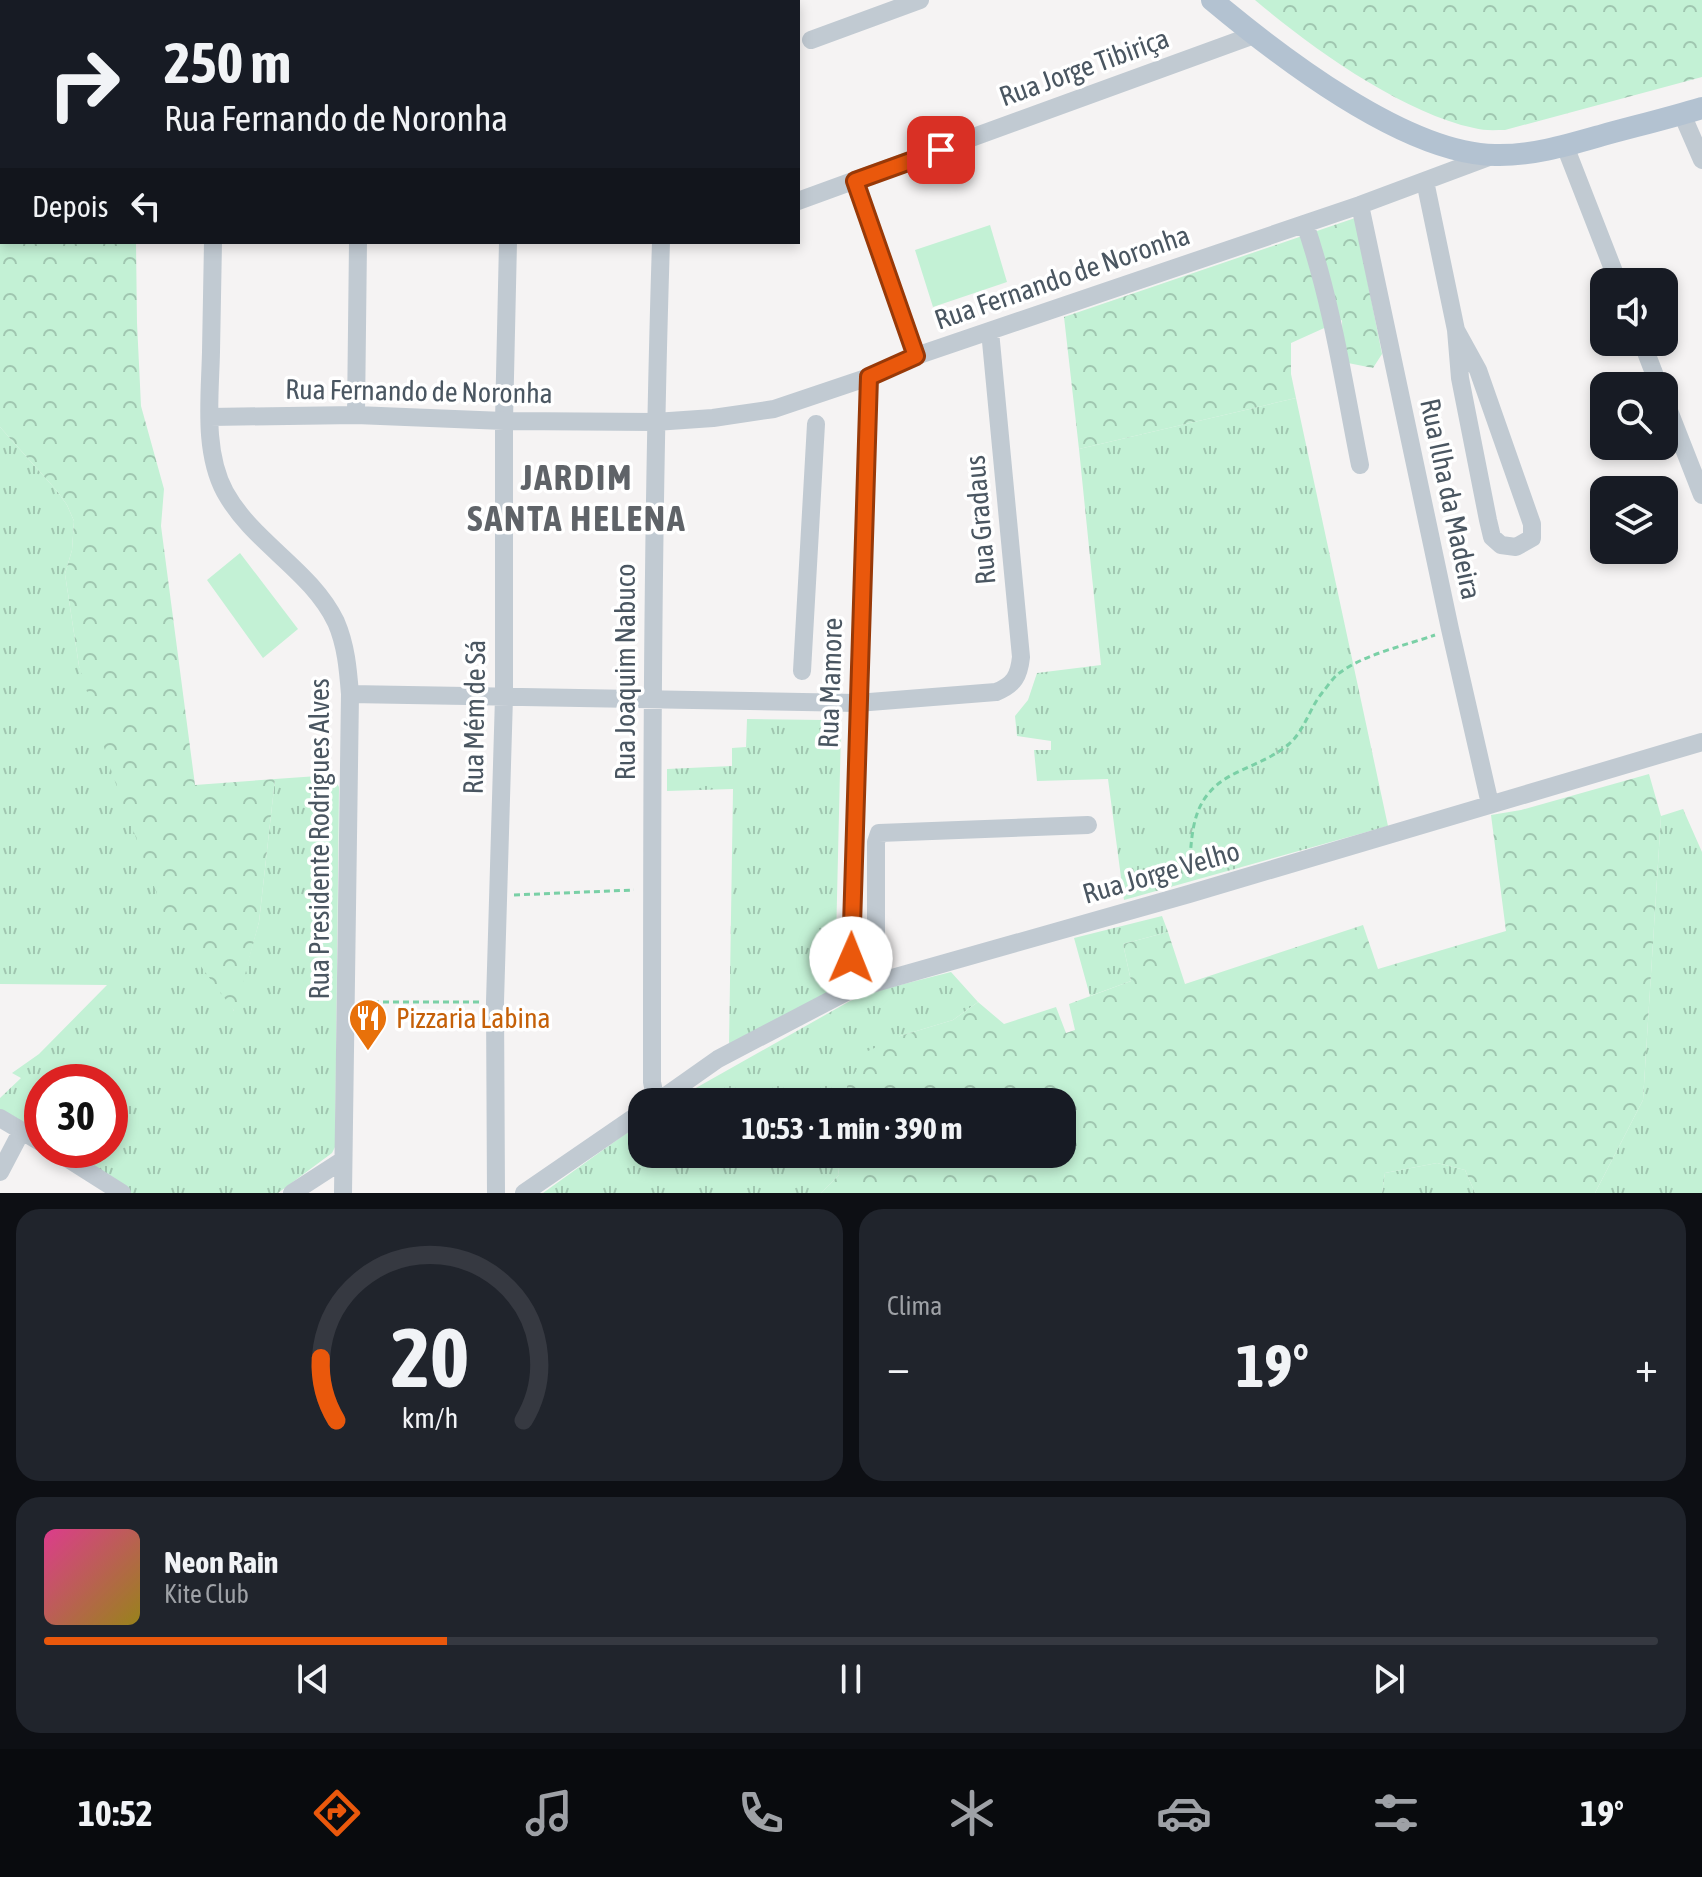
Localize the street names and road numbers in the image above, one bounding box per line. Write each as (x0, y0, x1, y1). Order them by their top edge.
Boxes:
street label: Rua Jorge Tibiriça (995, 22, 1173, 112)
street label: Rua Fernando de Noronha (930, 218, 1194, 336)
street label: Rua Fernando de Noronha (285, 373, 553, 409)
street label: Rua Ilha da Madeira (1414, 396, 1488, 602)
street label: Rua Gradaus (958, 454, 1002, 586)
street label: Rua Joaquim Nabuco (609, 564, 641, 780)
street label: Rua Mamore (812, 617, 848, 749)
street label: Rua Mém de Sá (457, 640, 491, 794)
street label: Rua Presidente Rodrigues Alves (303, 678, 335, 1000)
street label: Rua Jorge Velho (1079, 834, 1243, 910)

